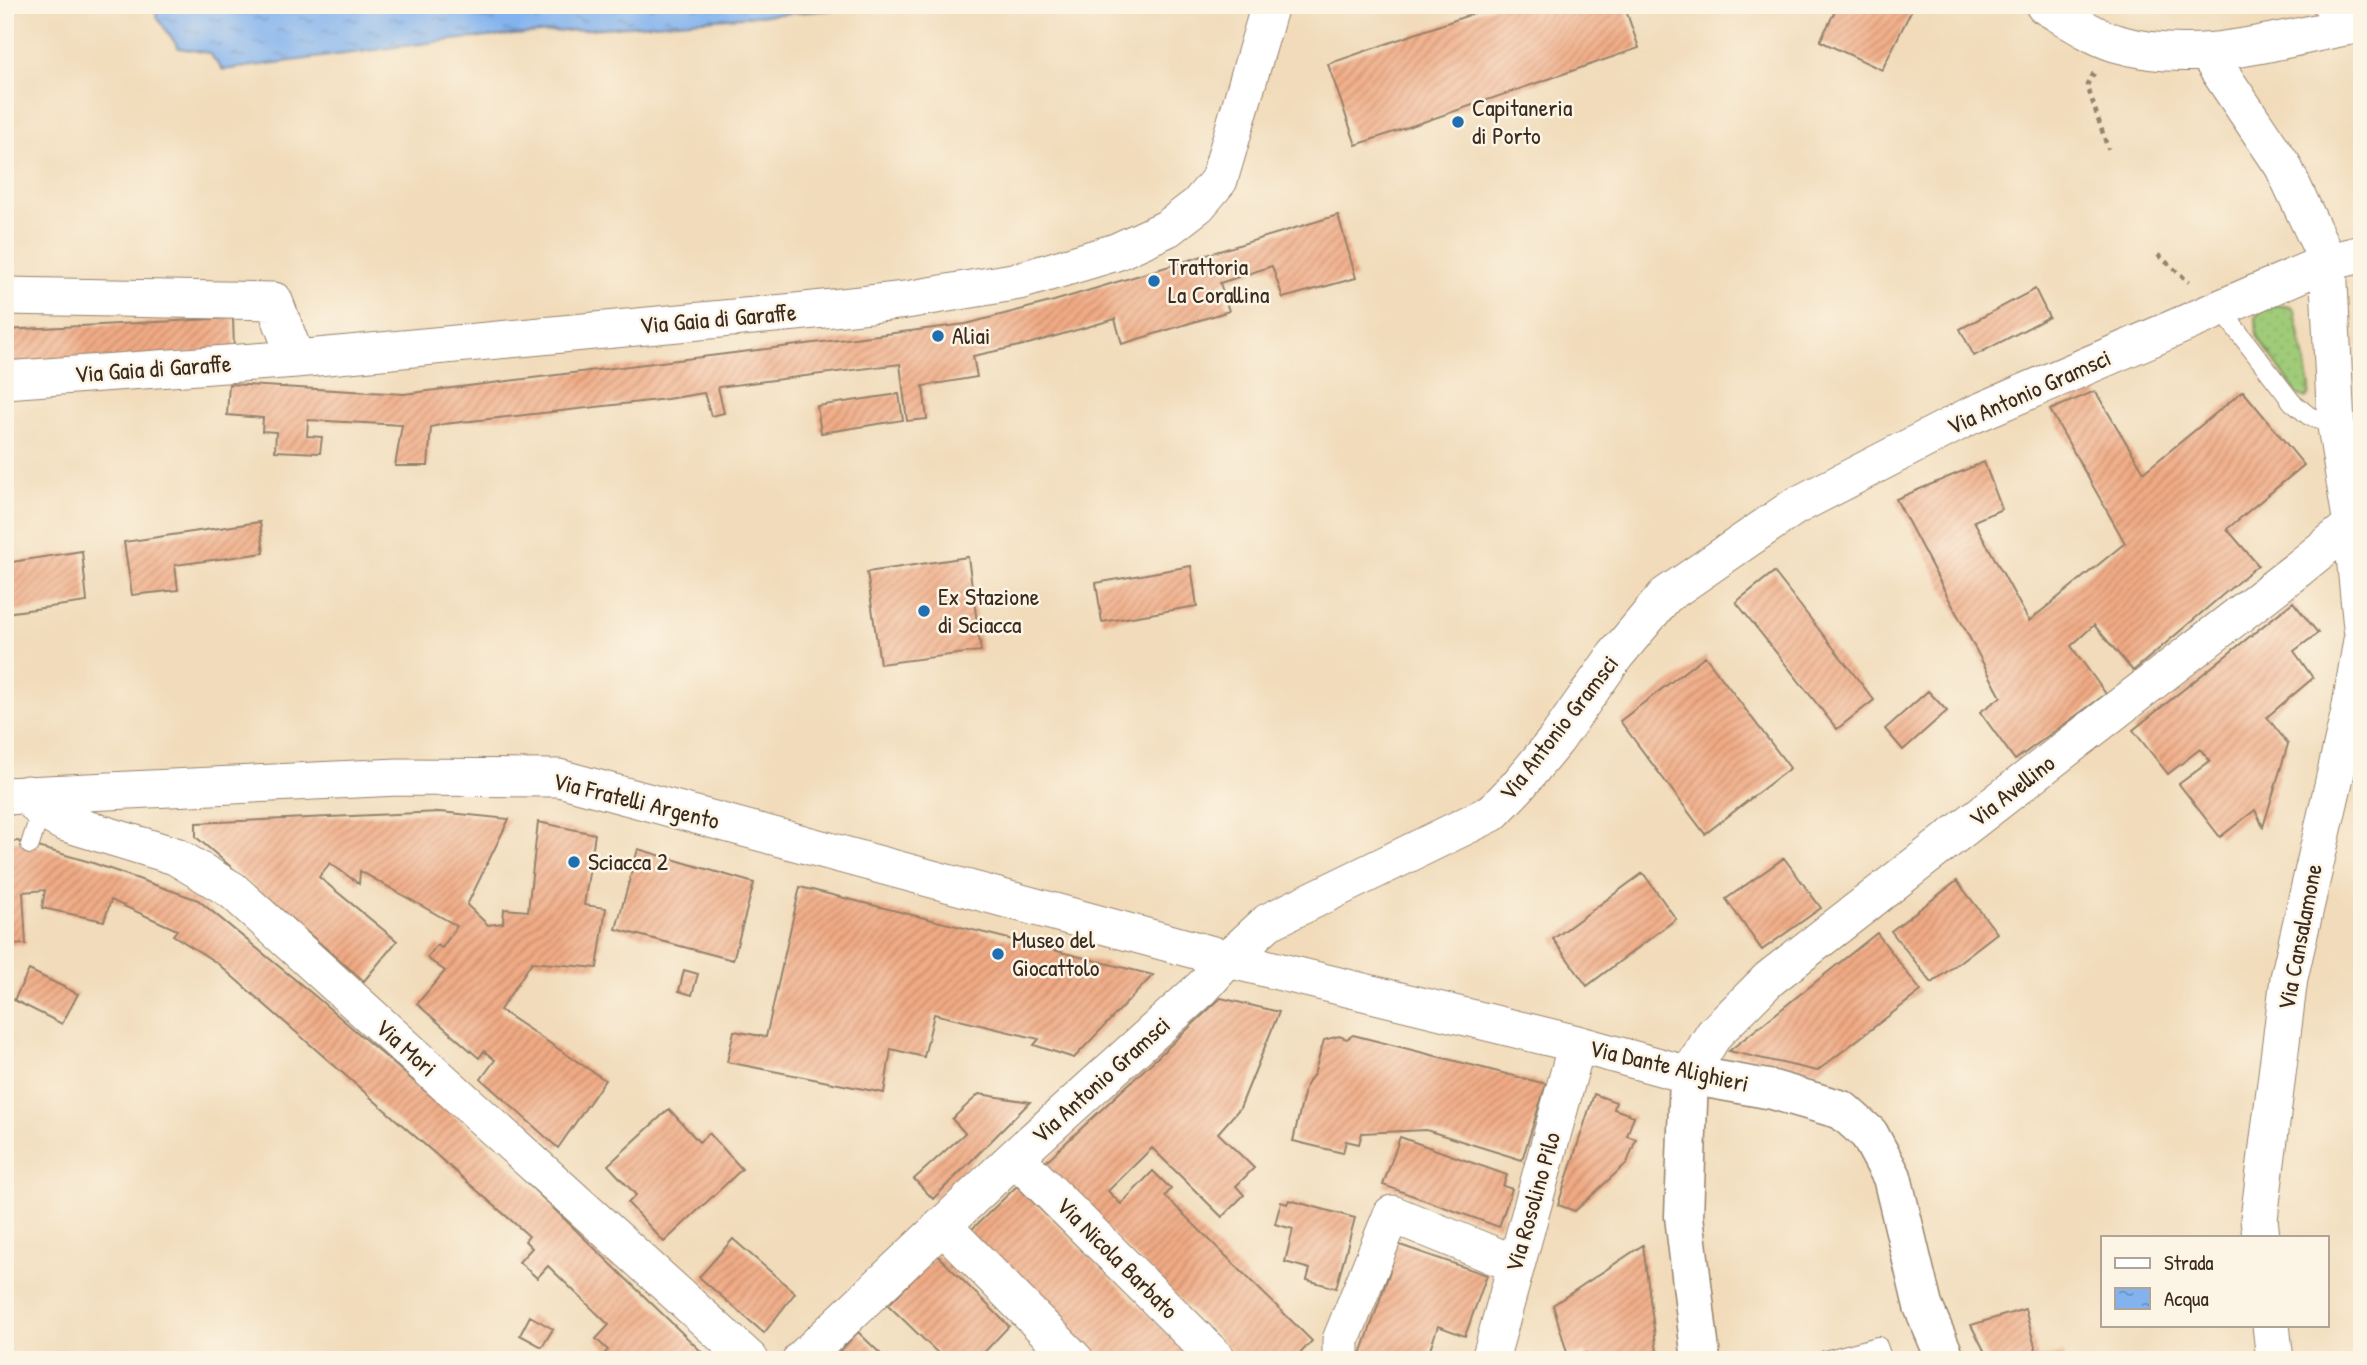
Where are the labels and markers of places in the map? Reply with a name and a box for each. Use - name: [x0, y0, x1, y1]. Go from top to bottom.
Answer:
- place label: Capitaneria di Porto: [1472, 91, 1572, 151]
- marker: Capitaneria di Porto: [1450, 114, 1466, 130]
- place label: Trattoria La Corallina: [1168, 250, 1269, 310]
- marker: Trattoria La Corallina: [1146, 273, 1162, 289]
- place label: Aliai: [952, 319, 990, 351]
- marker: Aliai: [930, 328, 946, 344]
- place label: Ex Stazione di Sciacca: [938, 580, 1040, 640]
- marker: Ex Stazione di Sciacca: [916, 603, 932, 619]
- place label: Sciacca 2: [588, 845, 668, 877]
- marker: Sciacca 2: [566, 854, 582, 870]
- place label: Museo del Giocattolo: [1012, 923, 1100, 983]
- marker: Museo del Giocattolo: [990, 946, 1006, 962]

